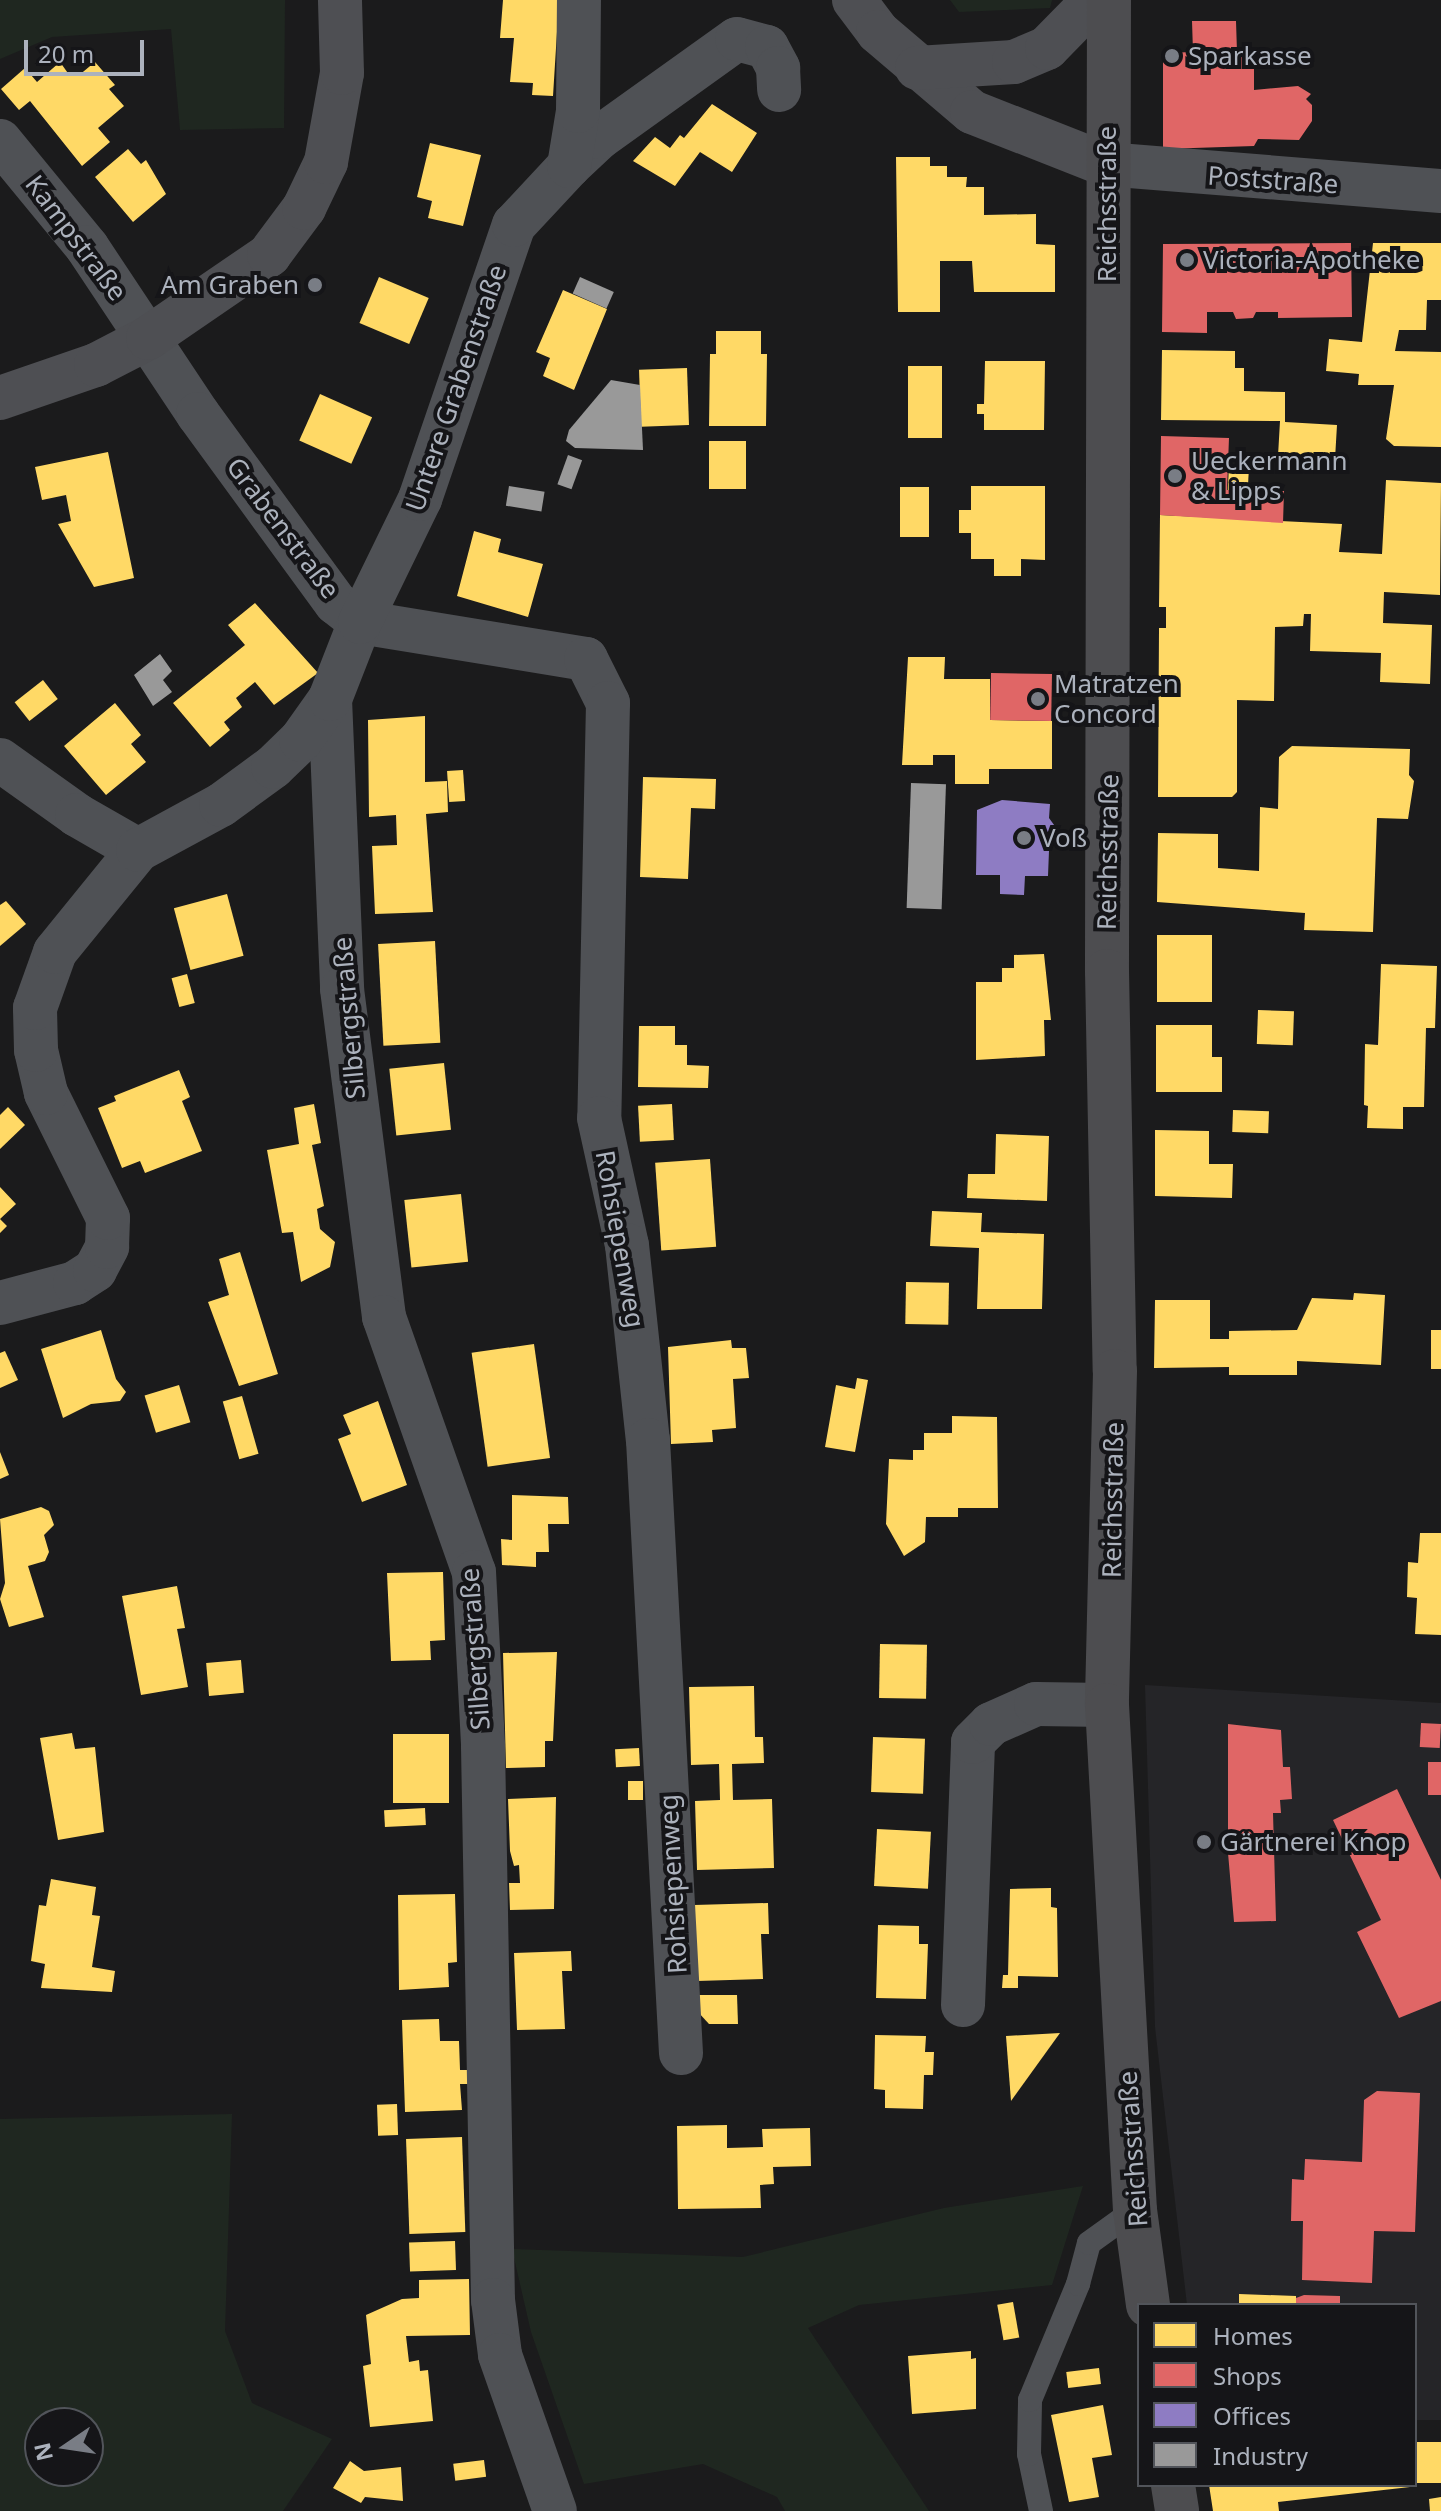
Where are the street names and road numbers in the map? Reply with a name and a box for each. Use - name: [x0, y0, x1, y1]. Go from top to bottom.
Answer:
- street label: Reichsstraße: [1091, 126, 1123, 282]
- street label: Poststraße: [1207, 160, 1339, 200]
- street label: Kampstraße: [19, 169, 133, 307]
- street label: Untere Grabenstraße: [399, 261, 513, 515]
- street label: Grabenstraße: [220, 451, 346, 605]
- street label: Reichsstraße: [1091, 774, 1125, 930]
- street label: Silbergstraße: [326, 936, 372, 1100]
- street label: Rohsiepenweg: [589, 1148, 651, 1330]
- street label: Reichsstraße: [1096, 1422, 1130, 1578]
- street label: Silbergstraße: [454, 1567, 496, 1731]
- street label: Rohsiepenweg: [653, 1794, 693, 1974]
- street label: Reichsstraße: [1112, 2070, 1154, 2228]

